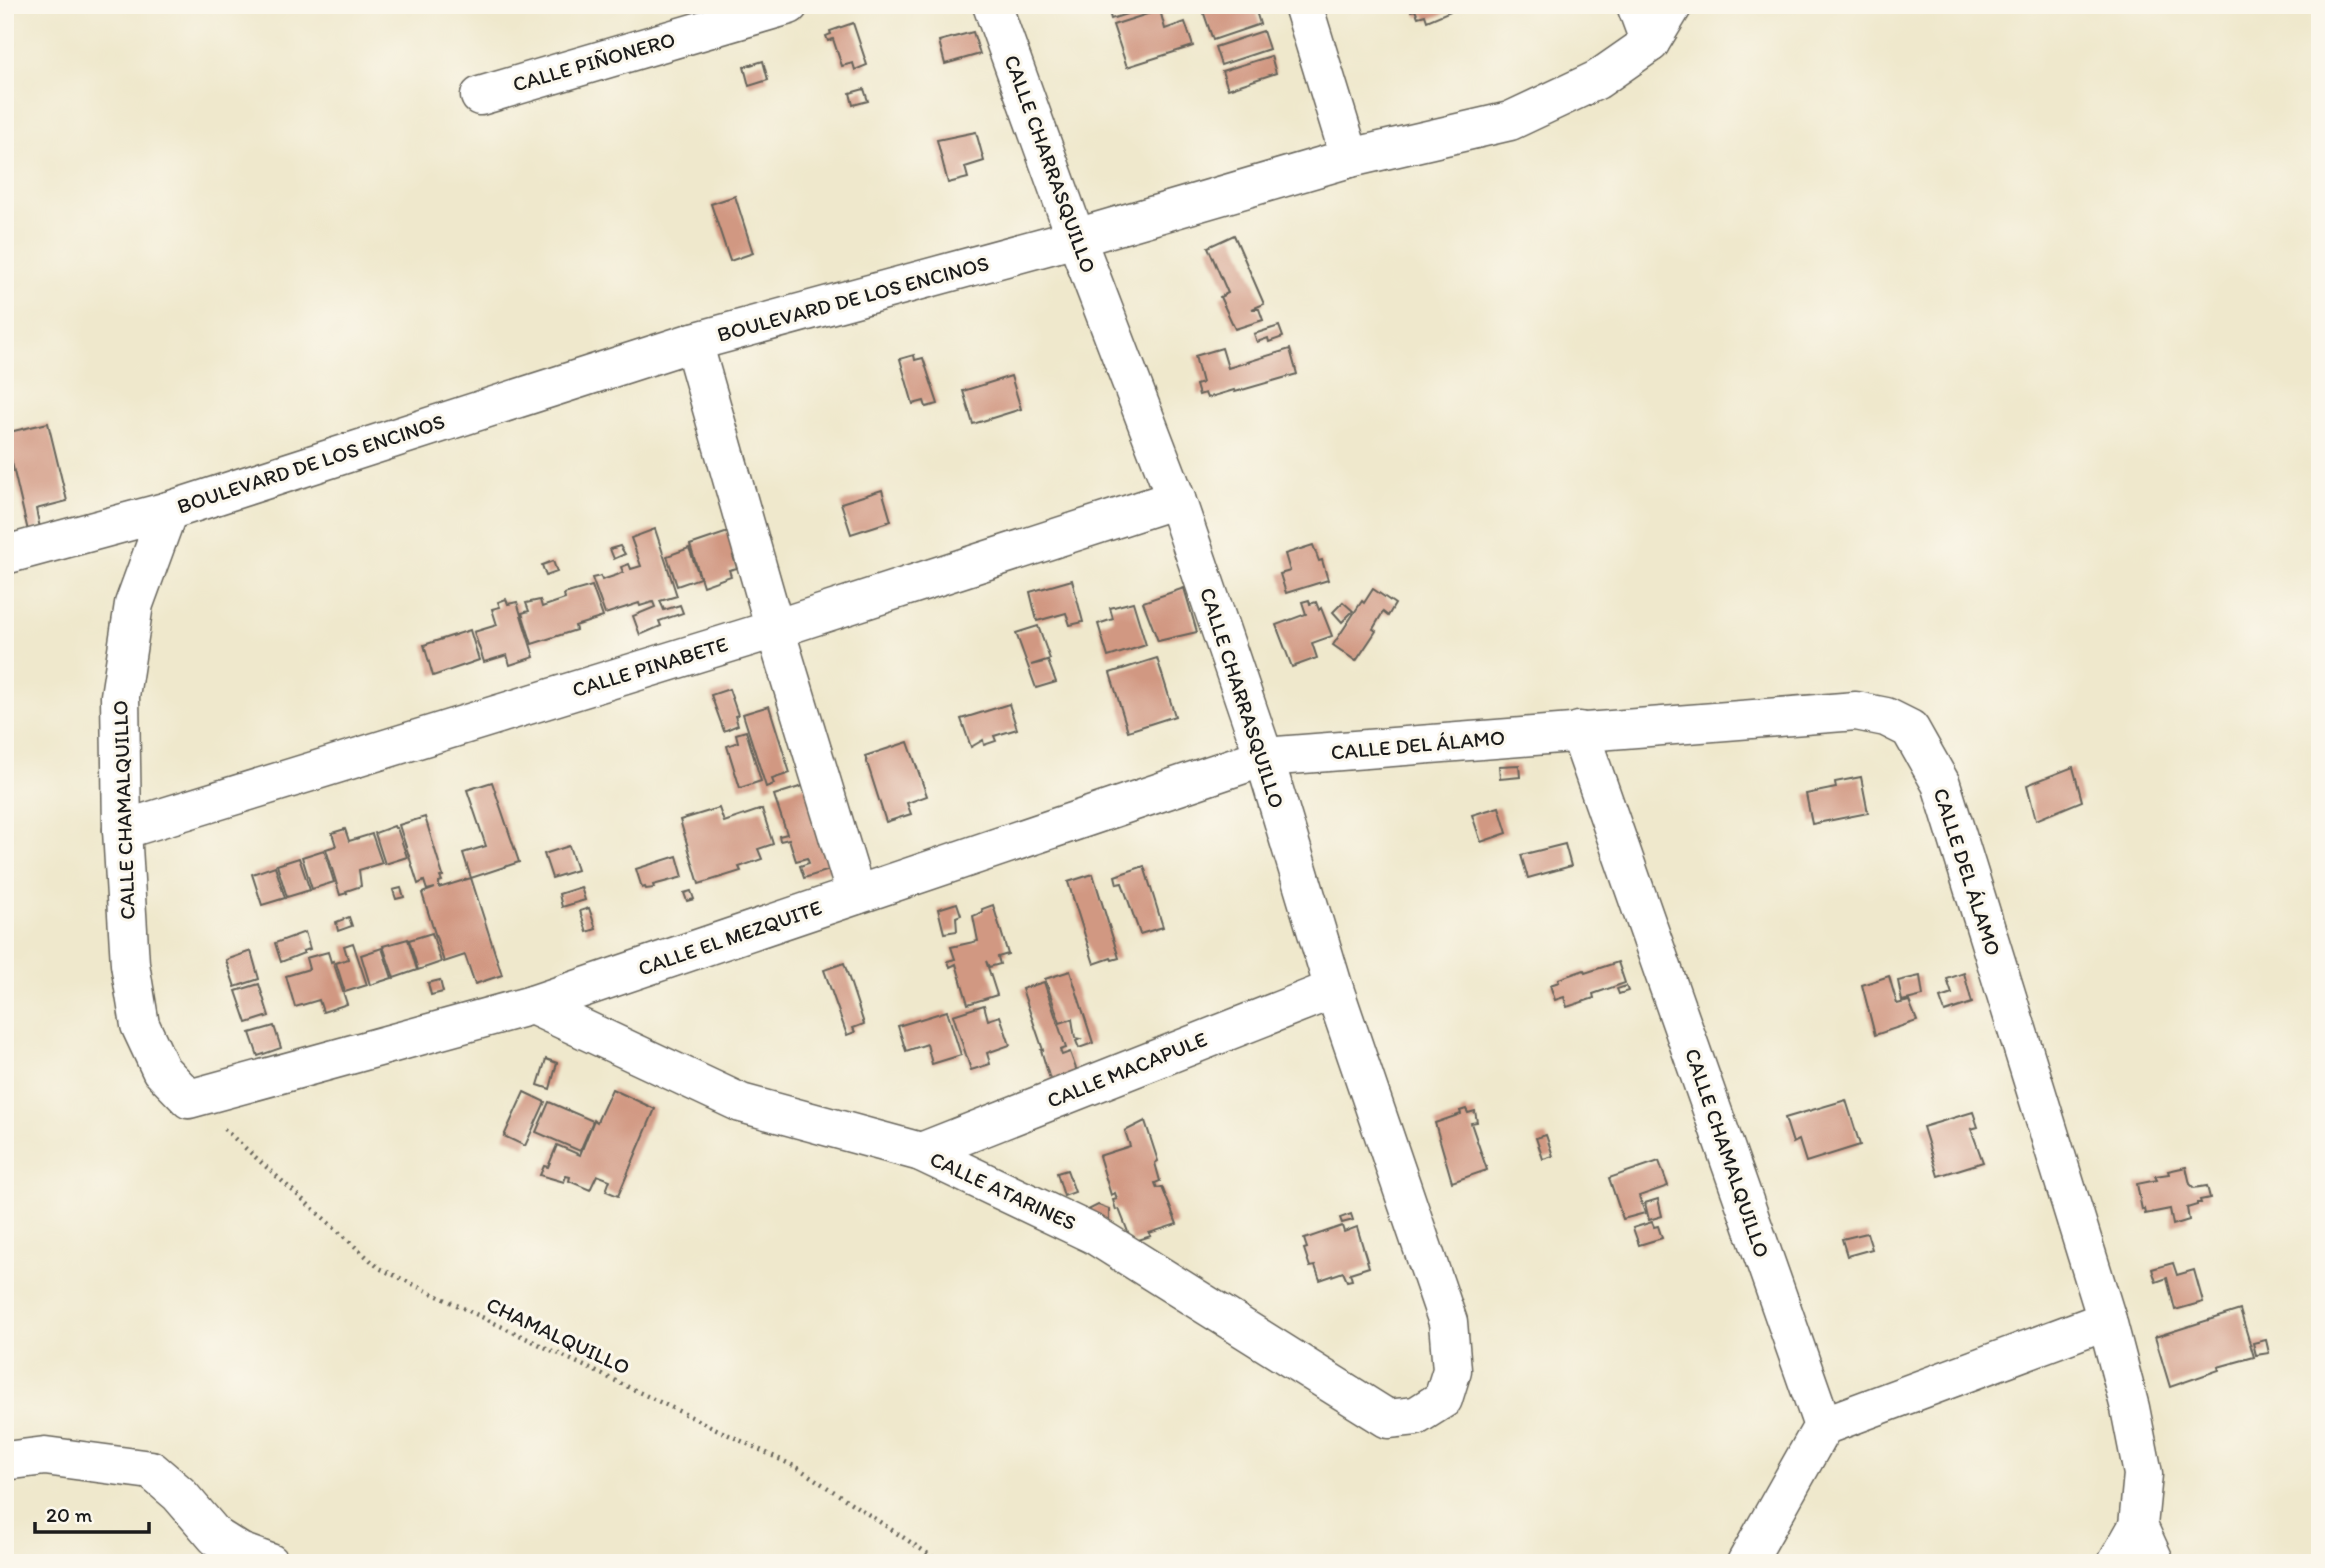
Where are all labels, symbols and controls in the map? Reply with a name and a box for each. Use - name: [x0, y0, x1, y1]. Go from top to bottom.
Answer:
- street label: CALLE PIÑONERO: [510, 26, 678, 97]
- street label: CALLE CHARRASQUILLO: [999, 51, 1102, 276]
- street label: BOULEVARD DE LOS ENCINOS: [714, 250, 991, 347]
- street label: BOULEVARD DE LOS ENCINOS: [174, 408, 448, 519]
- street label: CALLE CHARRASQUILLO: [1195, 584, 1290, 811]
- street label: CALLE PINABETE: [569, 631, 730, 702]
- street label: CALLE CHAMALQUILLO: [107, 700, 140, 920]
- street label: CALLE DEL ÁLAMO: [1330, 724, 1506, 765]
- street label: CALLE DEL ÁLAMO: [1929, 785, 2006, 959]
- street label: CALLE EL MEZQUITE: [635, 894, 825, 981]
- street label: CALLE MACAPULE: [1043, 1026, 1210, 1113]
- street label: CALLE CHAMALQUILLO: [1680, 1045, 1775, 1261]
- street label: CALLE ATARINES: [926, 1146, 1080, 1235]
- street label: CHAMALQUILLO: [483, 1291, 634, 1380]
- scale bar: [35, 1491, 149, 1535]
- text: 20 m: [46, 1502, 93, 1527]

